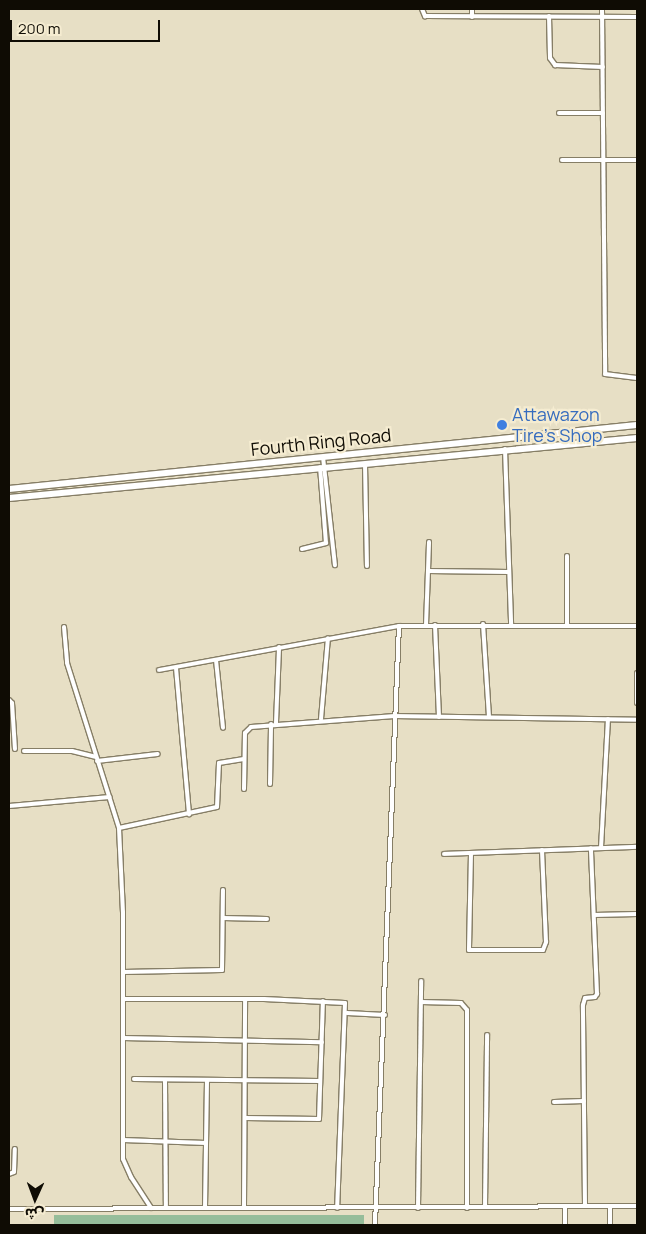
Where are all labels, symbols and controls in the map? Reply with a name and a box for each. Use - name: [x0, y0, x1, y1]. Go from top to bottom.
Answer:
- scale bar: [12, 10, 162, 42]
- text: 200 m: [18, 18, 61, 39]
- place label: Attawazon Tire's Shop: [512, 404, 602, 446]
- marker: Attawazon Tire's Shop: [496, 419, 508, 431]
- street label: Fourth Ring Road: [250, 424, 392, 460]
- north arrow: [10, 1174, 60, 1224]
- text: ش: [25, 1205, 44, 1224]

